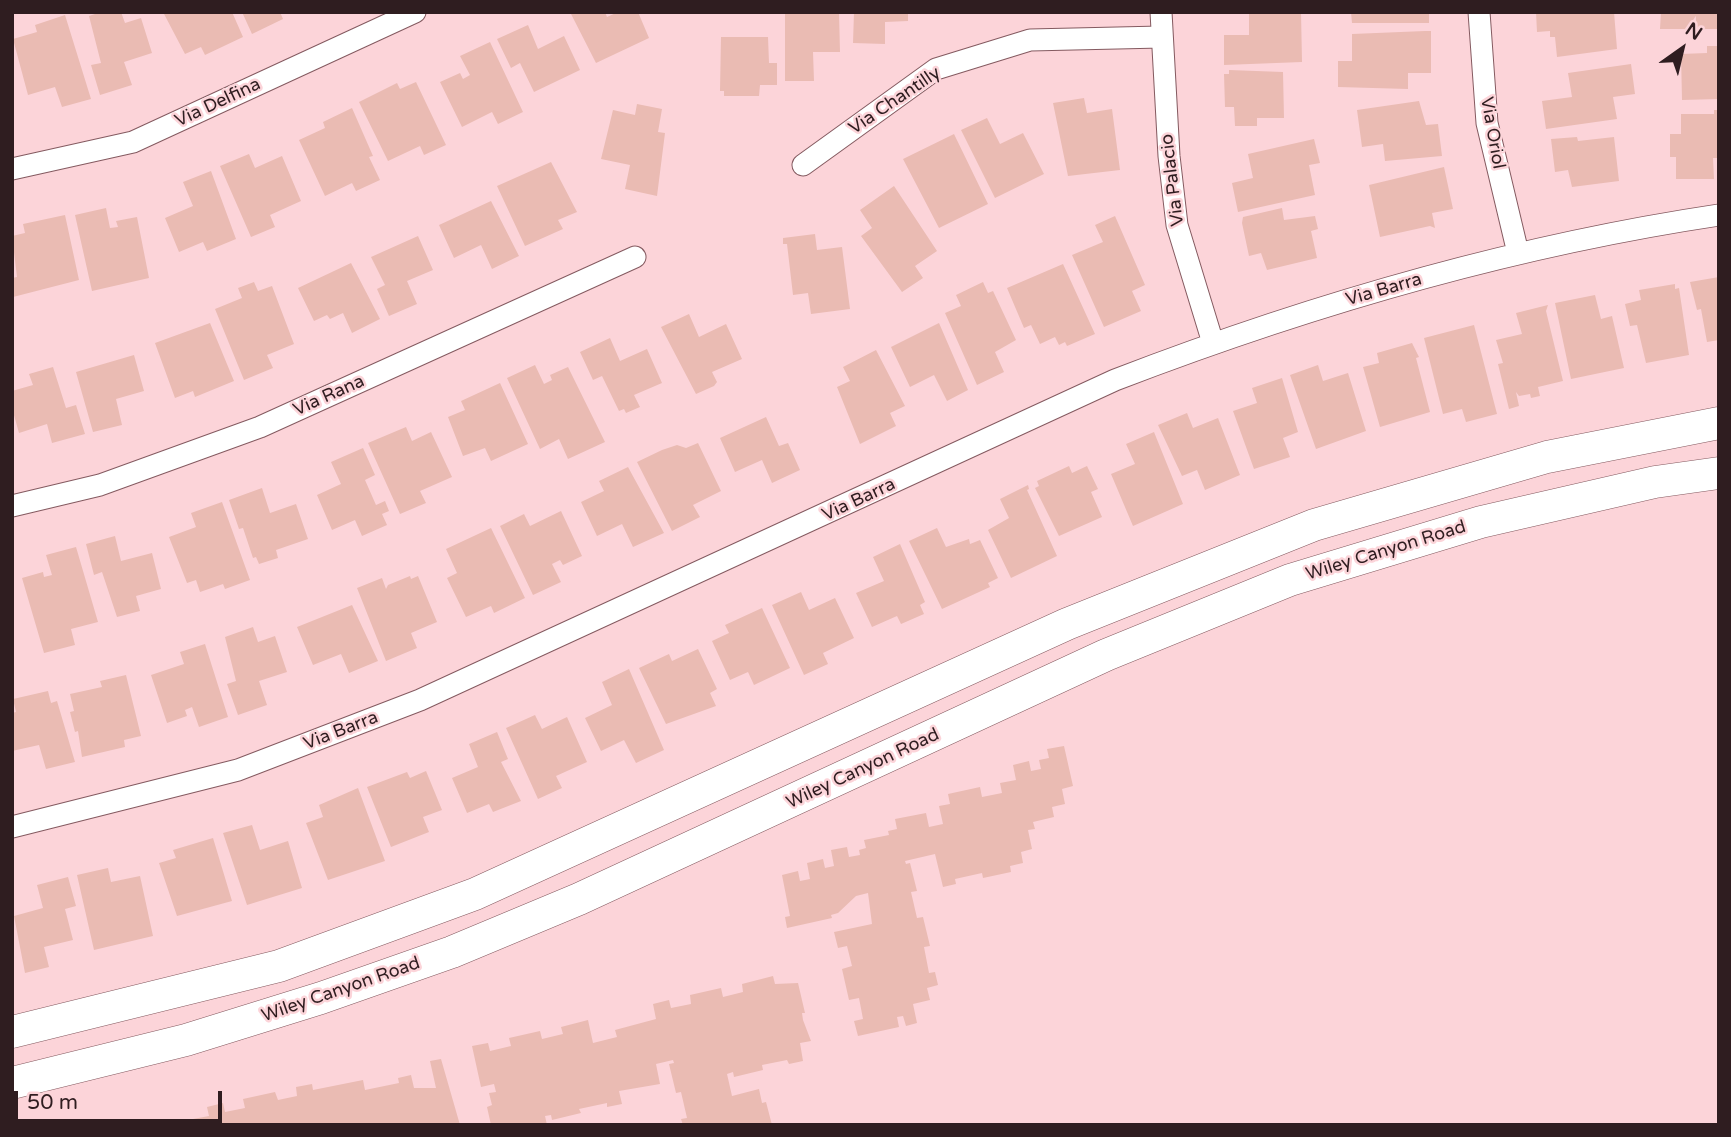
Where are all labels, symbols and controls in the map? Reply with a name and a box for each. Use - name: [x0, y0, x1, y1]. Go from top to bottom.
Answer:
- north arrow: [1647, 14, 1717, 84]
- text: N: [1681, 18, 1706, 45]
- street label: Via Chantilly: [845, 62, 945, 140]
- street label: Via Delfina: [172, 74, 264, 132]
- street label: Via Oriol: [1475, 95, 1509, 171]
- street label: Via Palacio: [1157, 133, 1189, 227]
- street label: Via Barra: [1343, 269, 1425, 311]
- street label: Via Rana: [290, 371, 368, 421]
- street label: Via Barra: [819, 474, 899, 526]
- street label: Wiley Canyon Road: [1303, 516, 1469, 586]
- street label: Via Barra: [301, 707, 381, 755]
- street label: Wiley Canyon Road: [783, 724, 943, 814]
- street label: Wiley Canyon Road: [259, 953, 423, 1027]
- scale bar: [18, 1078, 226, 1122]
- text: 50 m: [27, 1090, 78, 1115]

